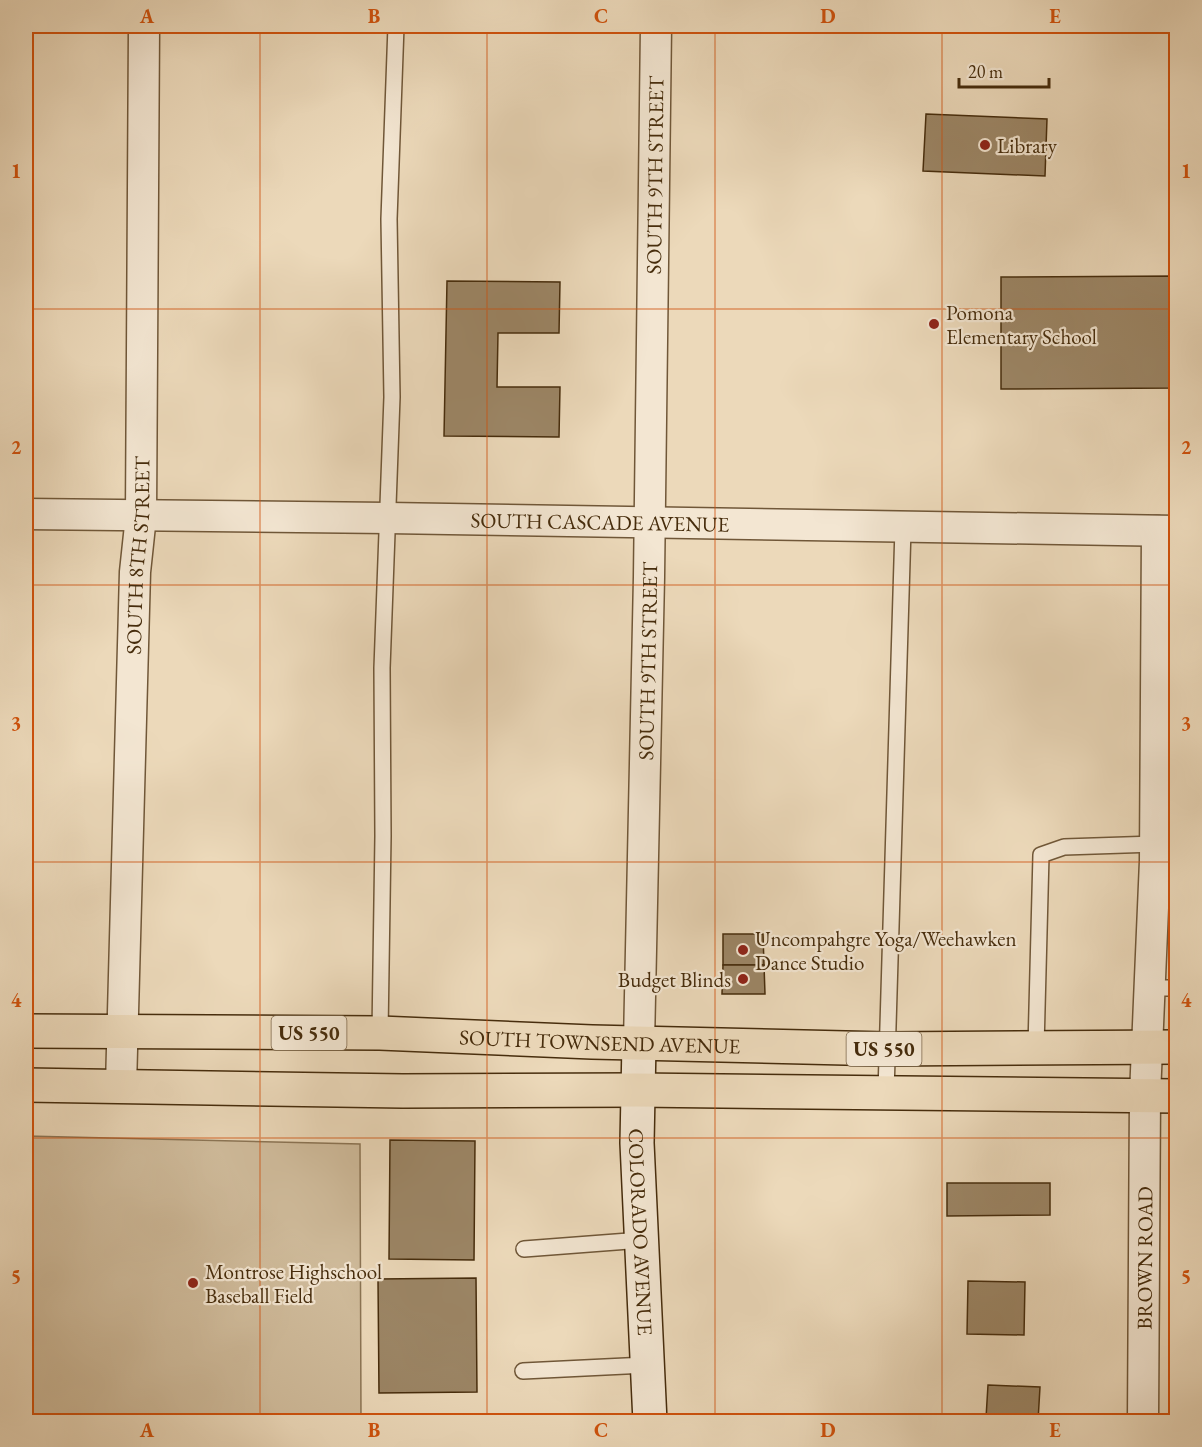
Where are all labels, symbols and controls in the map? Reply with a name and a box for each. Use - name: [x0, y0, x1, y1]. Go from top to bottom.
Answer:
- text: A: [139, 3, 155, 29]
- text: B: [368, 3, 380, 29]
- text: C: [594, 3, 608, 29]
- text: D: [820, 3, 836, 29]
- text: E: [1049, 3, 1061, 29]
- scale bar: [959, 51, 1049, 89]
- text: 20 m: [968, 60, 1003, 83]
- street label: SOUTH 9TH STREET: [639, 75, 669, 275]
- place label: Library: [997, 132, 1058, 159]
- marker: Library: [978, 138, 992, 152]
- text: 1: [11, 158, 21, 184]
- text: 1: [1181, 158, 1191, 184]
- place label: Pomona Elementary School: [946, 299, 1097, 350]
- marker: Pomona Elementary School: [927, 317, 941, 331]
- text: 2: [11, 434, 22, 460]
- text: 2: [1181, 434, 1192, 460]
- street label: SOUTH 8TH STREET: [119, 455, 155, 655]
- street label: SOUTH CASCADE AVENUE: [470, 506, 730, 537]
- street label: SOUTH 9TH STREET: [632, 561, 663, 761]
- text: 3: [11, 710, 21, 736]
- text: 3: [1181, 710, 1191, 736]
- place label: Uncompahgre Yoga/Weehawken Dance Studio: [755, 925, 1017, 976]
- marker: Uncompahgre Yoga/Weehawken Dance Studio: [736, 943, 750, 957]
- place label: Budget Blinds: [618, 966, 731, 993]
- marker: Budget Blinds: [736, 972, 750, 986]
- text: 4: [11, 987, 22, 1013]
- text: 4: [1181, 987, 1192, 1013]
- road number: US 550: [272, 1016, 346, 1050]
- street label: SOUTH TOWNSEND AVENUE: [459, 1023, 741, 1059]
- road number: US 550: [846, 1032, 922, 1066]
- street label: COLORADO AVENUE: [623, 1128, 659, 1336]
- street label: BROWN ROAD: [1130, 1186, 1158, 1330]
- place label: Montrose Highschool Baseball Field: [205, 1258, 382, 1309]
- text: 5: [11, 1263, 21, 1289]
- text: 5: [1181, 1263, 1191, 1289]
- marker: Montrose Highschool Baseball Field: [186, 1276, 200, 1290]
- text: A: [139, 1417, 155, 1443]
- text: B: [368, 1417, 380, 1443]
- text: C: [594, 1417, 608, 1443]
- text: D: [820, 1417, 836, 1443]
- text: E: [1049, 1417, 1061, 1443]

